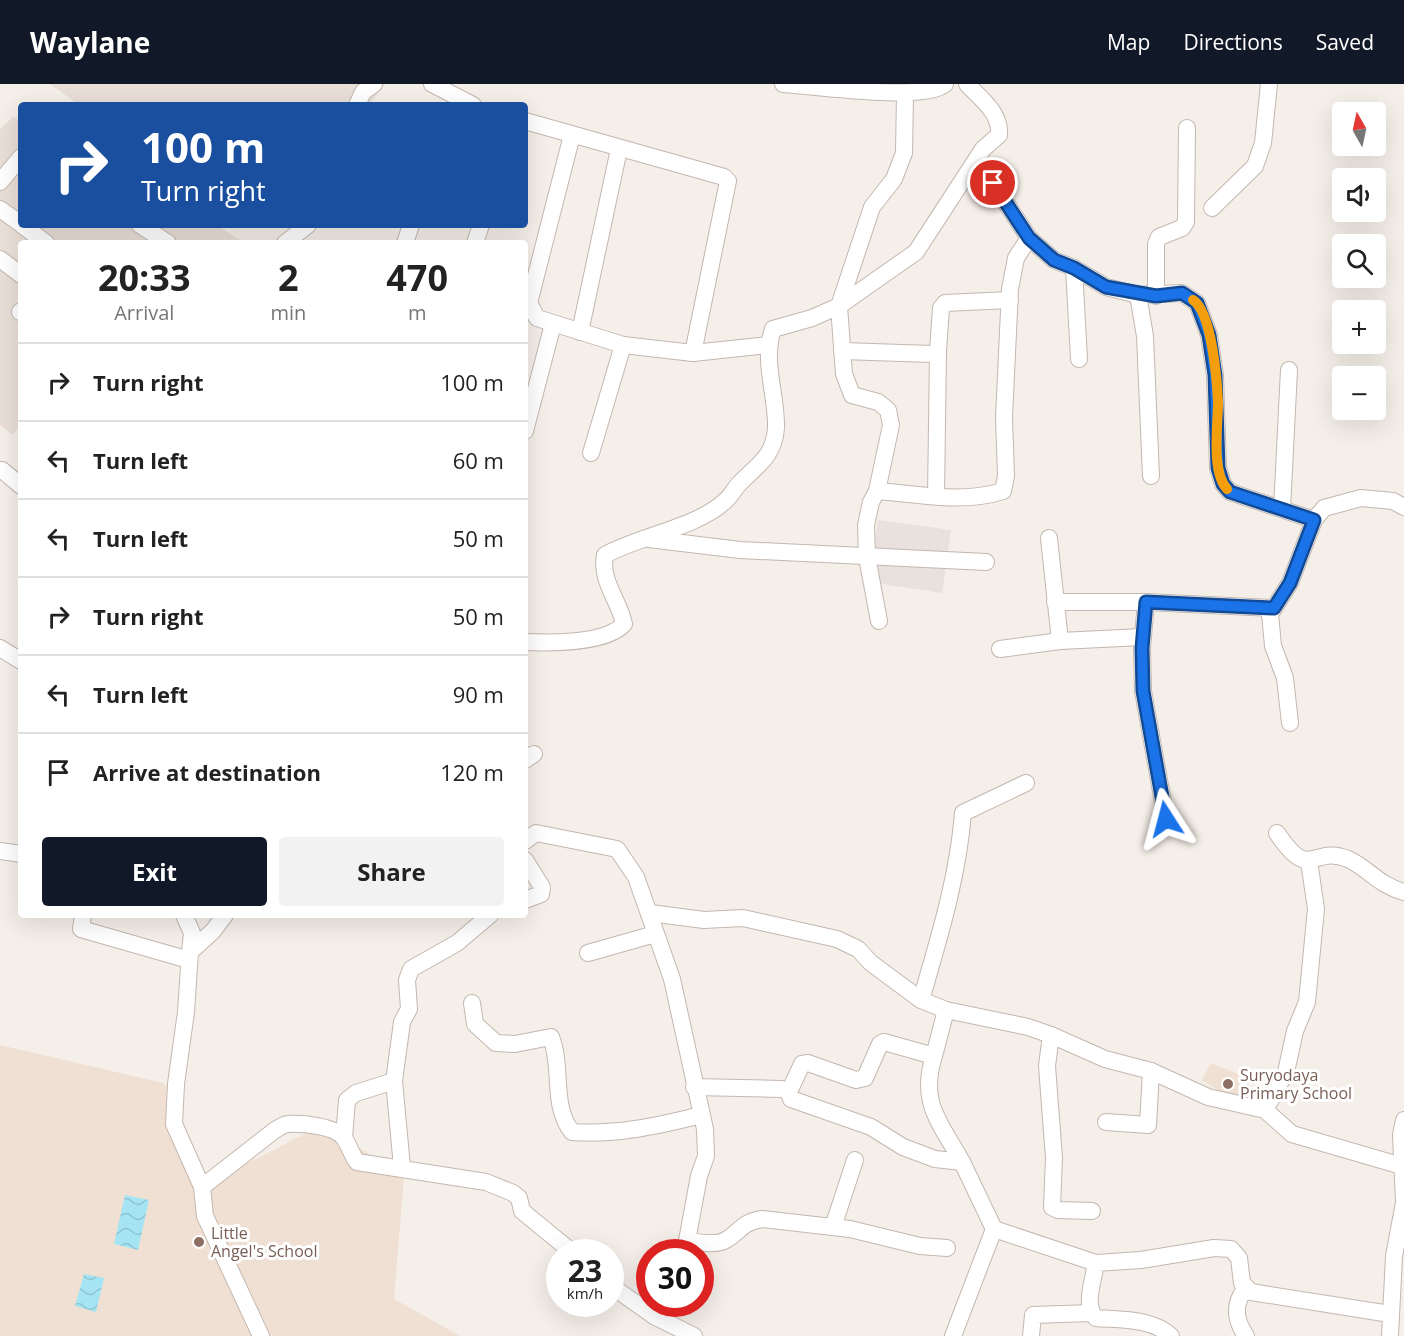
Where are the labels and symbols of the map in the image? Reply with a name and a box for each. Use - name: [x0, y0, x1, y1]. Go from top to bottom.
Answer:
- north arrow: [1332, 102, 1386, 156]
- pin: [967, 157, 1018, 208]
- position arrow: [1134, 787, 1198, 851]
- place label: Suryodaya Primary School: [1240, 1064, 1352, 1104]
- marker: Suryodaya Primary School: [1221, 1077, 1235, 1091]
- place label: Little Angel's School: [211, 1222, 317, 1262]
- marker: Little Angel's School: [192, 1235, 206, 1249]
- speed limit sign: 30: [636, 1239, 714, 1317]

